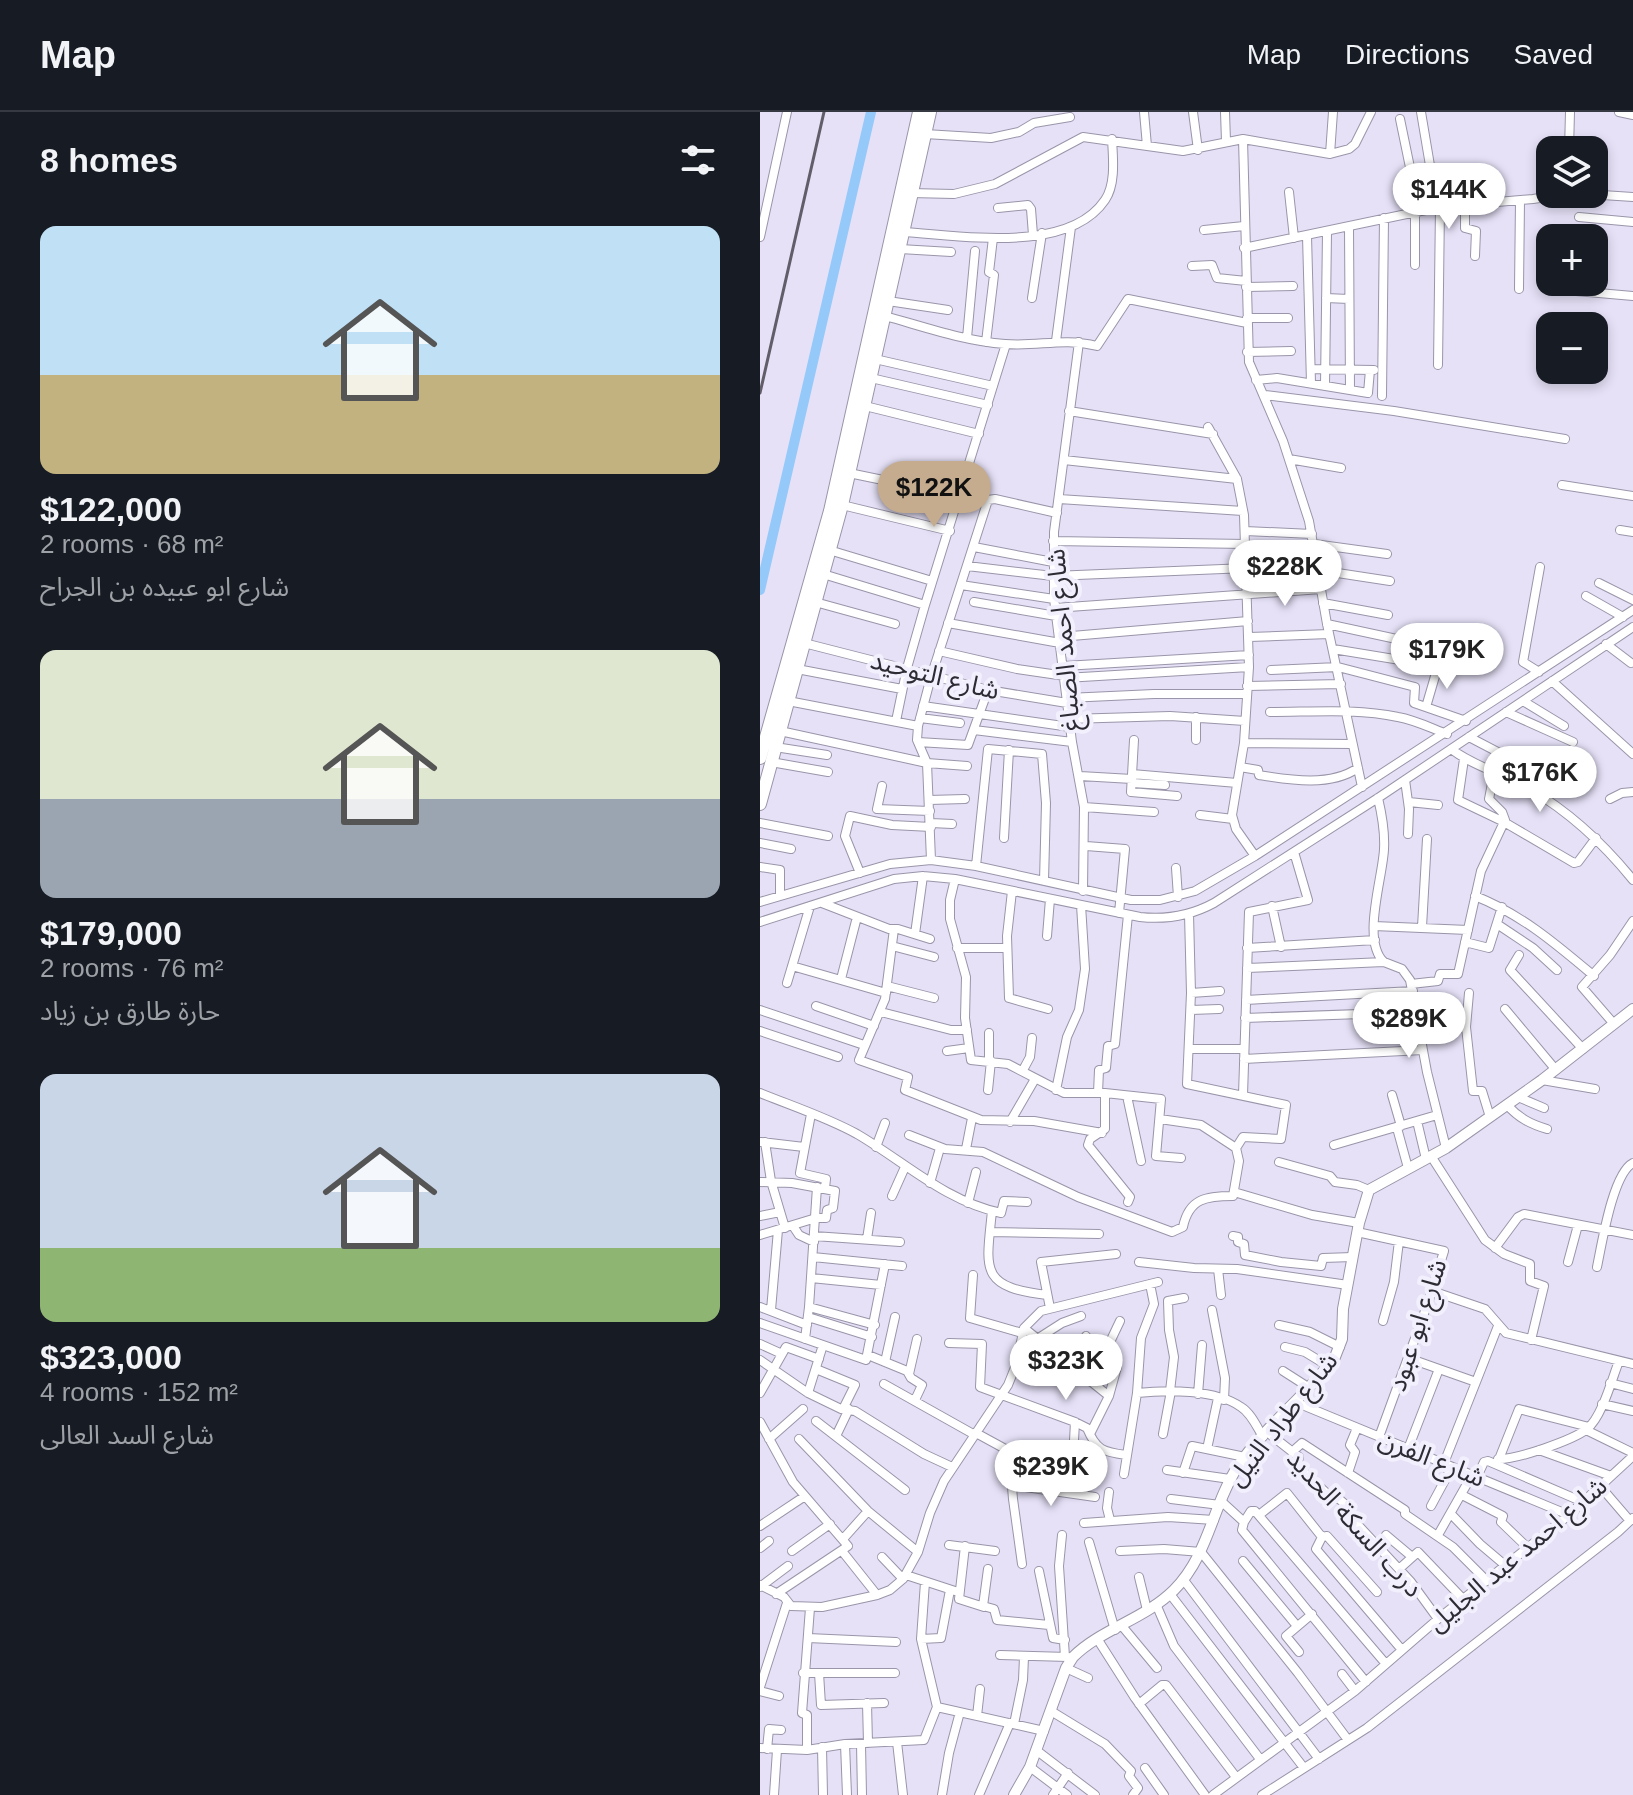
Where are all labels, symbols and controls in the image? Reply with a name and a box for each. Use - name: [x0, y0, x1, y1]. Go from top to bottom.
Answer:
- text: Map: [40, 34, 116, 76]
- text: Map: [1247, 39, 1301, 70]
- text: Directions: [1345, 39, 1470, 70]
- text: Saved: [1514, 39, 1593, 70]
- map controls: [1536, 136, 1608, 384]
- button: layers: [1536, 136, 1608, 208]
- icon: filters: [676, 138, 720, 182]
- text: 8 homes: [40, 141, 178, 179]
- pin: $144K: [1393, 163, 1505, 231]
- text: $144K: [1411, 174, 1487, 204]
- button: +: [1536, 224, 1608, 296]
- icon: home: [308, 278, 452, 422]
- button: −: [1536, 312, 1608, 384]
- pin: $122K: [878, 461, 990, 529]
- text: $122K: [896, 472, 972, 502]
- text: $122,000: [40, 490, 182, 528]
- text: 2 rooms · 68 m²: [40, 529, 224, 559]
- pin: $228K: [1229, 540, 1341, 608]
- street label: شارع احمد الصباغ: [1040, 547, 1090, 732]
- text: $228K: [1247, 551, 1323, 581]
- text: شارع ابو عبيده بن الجراح: [40, 572, 289, 602]
- pin: $179K: [1391, 623, 1503, 691]
- text: $179K: [1409, 634, 1485, 664]
- street label: شارع التوحيد: [867, 645, 1003, 709]
- icon: home: [308, 702, 452, 846]
- pin: $176K: [1484, 746, 1596, 814]
- text: $176K: [1502, 757, 1578, 787]
- text: $179,000: [40, 914, 182, 952]
- text: 2 rooms · 76 m²: [40, 953, 224, 983]
- pin: $289K: [1353, 992, 1465, 1060]
- text: حارة طارق بن زياد: [40, 996, 220, 1026]
- text: $289K: [1371, 1003, 1447, 1033]
- icon: home: [308, 1126, 452, 1270]
- street label: شارع ابو عبود: [1382, 1255, 1456, 1396]
- pin: $323K: [1010, 1334, 1122, 1402]
- text: $323,000: [40, 1338, 182, 1376]
- text: $323K: [1028, 1345, 1104, 1375]
- street label: شارع طراد النيل: [1220, 1346, 1347, 1494]
- text: 4 rooms · 152 m²: [40, 1377, 238, 1407]
- text: شارع السد العالى: [40, 1420, 214, 1450]
- street label: شارع الفرن: [1373, 1423, 1489, 1497]
- pin: $239K: [995, 1440, 1107, 1508]
- street label: درب السكة الحديد: [1281, 1443, 1429, 1603]
- text: $239K: [1013, 1451, 1089, 1481]
- street label: شارع احمد عبد الجليل: [1421, 1470, 1615, 1641]

